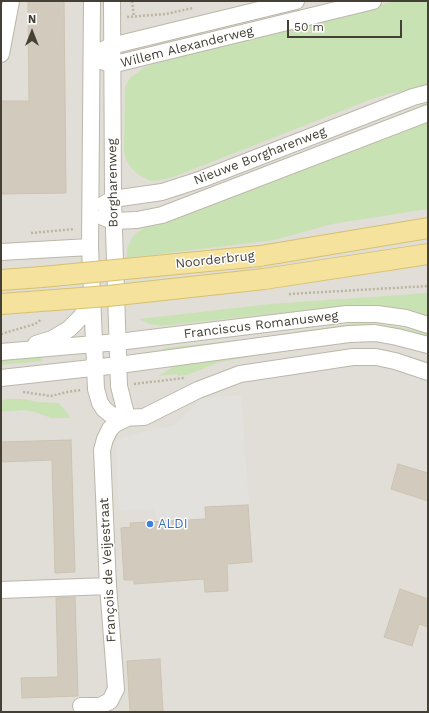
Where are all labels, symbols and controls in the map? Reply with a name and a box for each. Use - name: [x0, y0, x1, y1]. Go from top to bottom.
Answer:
- north arrow: [12, 12, 52, 52]
- scale bar: [289, 12, 404, 38]
- text: N: [28, 13, 36, 26]
- text: 50 m: [294, 20, 324, 34]
- street label: Willem Alexanderweg: [119, 23, 255, 71]
- street label: Nieuwe Borgharenweg: [192, 124, 328, 188]
- street label: Borgharenweg: [104, 138, 122, 228]
- street label: Noorderbrug: [175, 248, 255, 272]
- street label: Franciscus Romanusweg: [183, 308, 339, 342]
- street label: François de Veijestraat: [96, 497, 120, 643]
- place label: ALDI: [158, 516, 188, 532]
- marker: ALDI: [145, 519, 155, 529]

